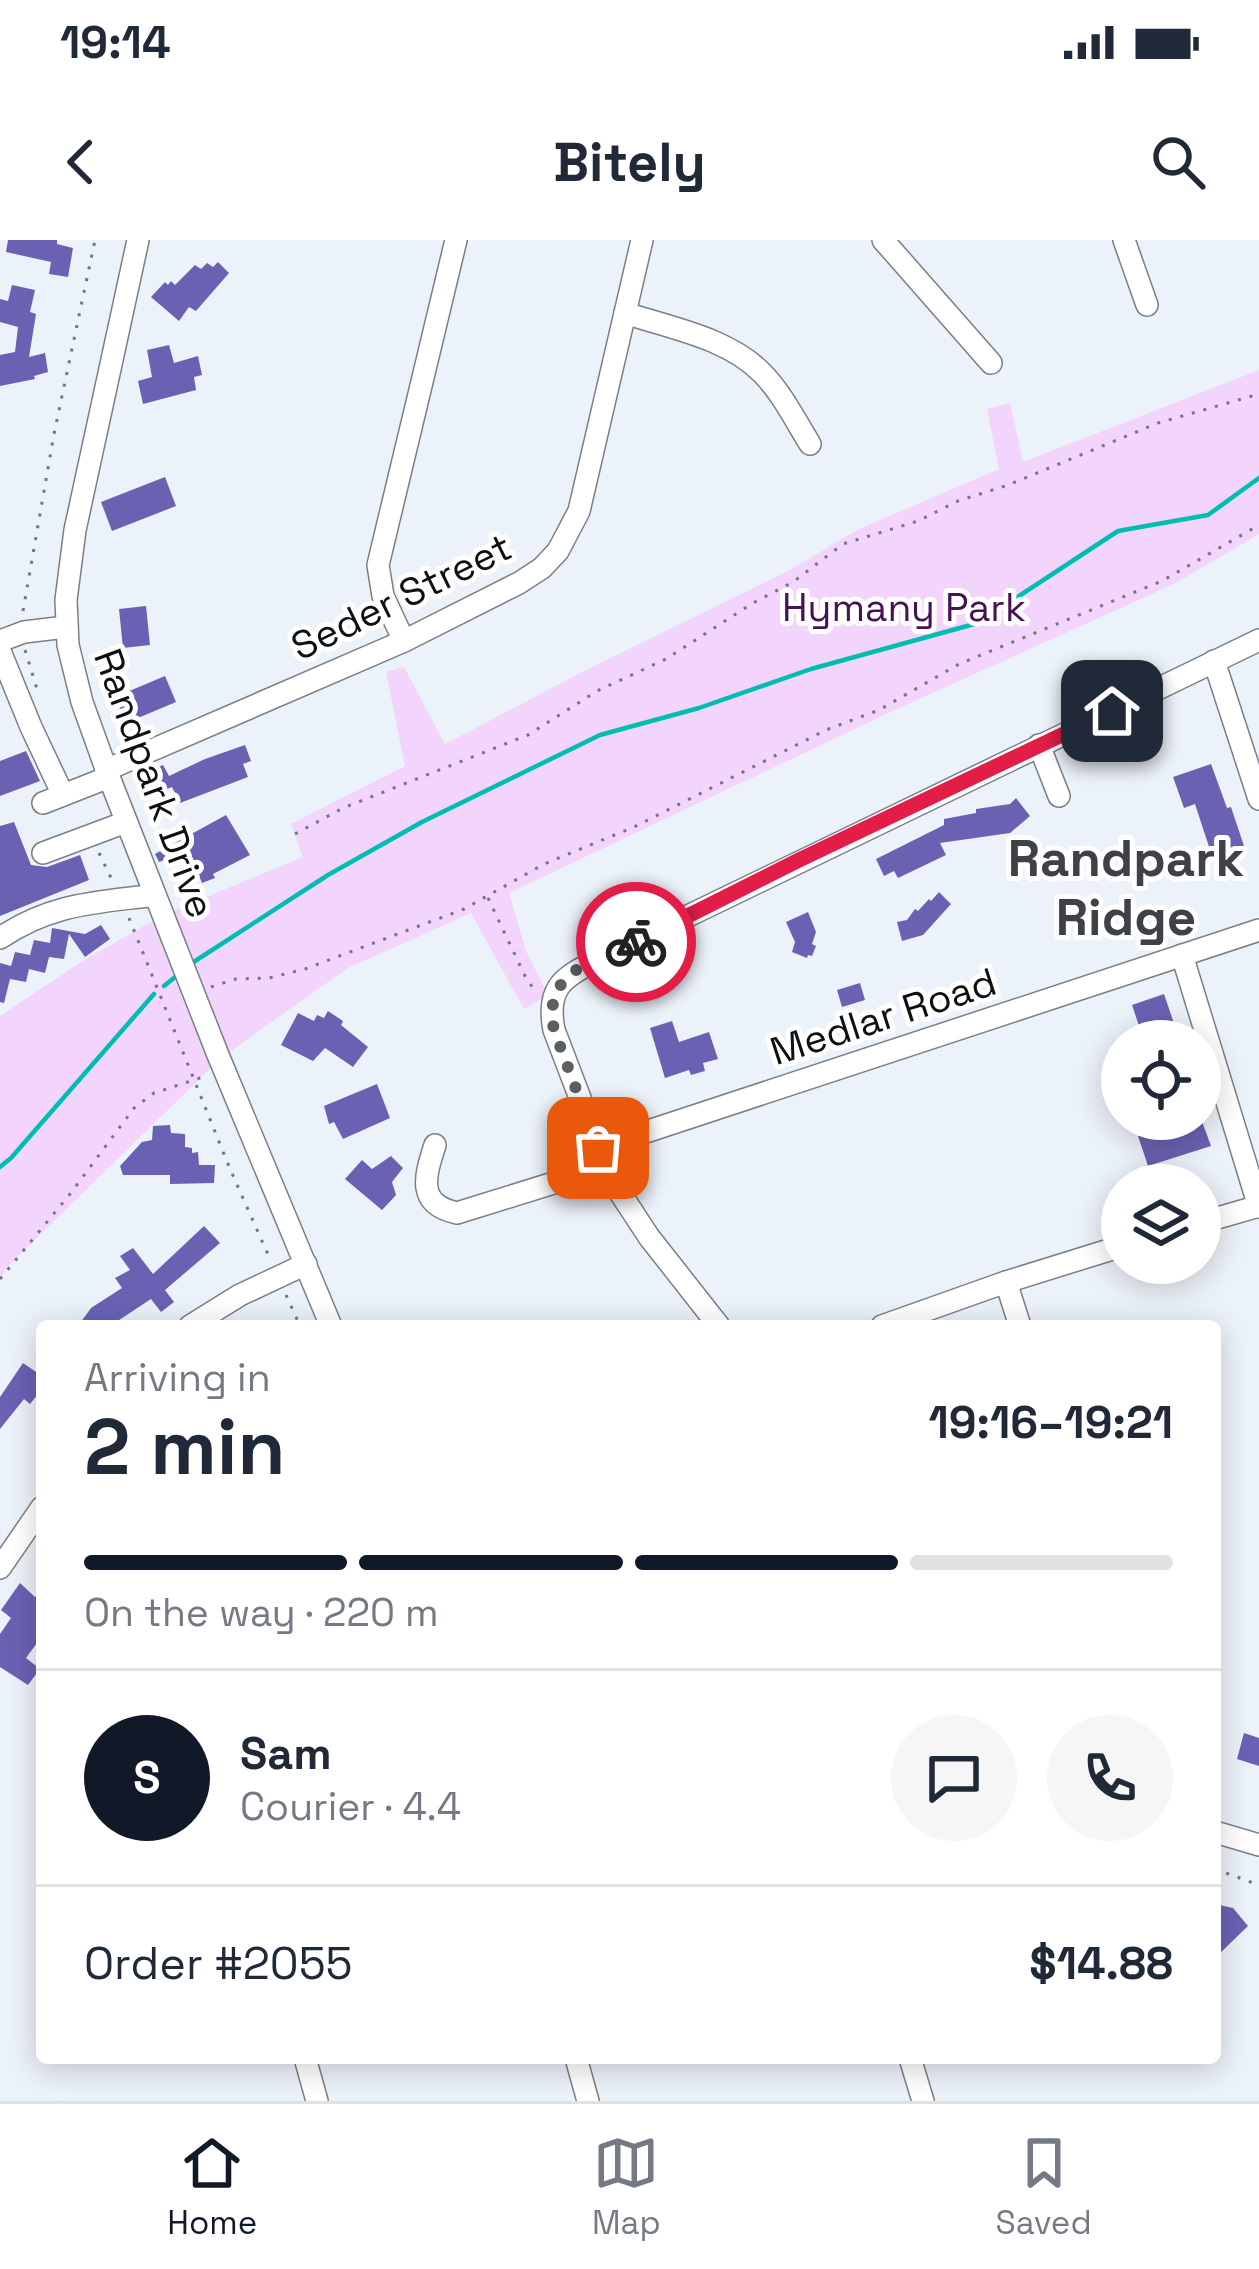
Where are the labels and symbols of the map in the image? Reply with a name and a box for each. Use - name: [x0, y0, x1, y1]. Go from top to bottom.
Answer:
- street label: Seder Street: [283, 522, 519, 671]
- park label: Hymany Park: [782, 583, 1026, 632]
- street label: Randpark Drive: [83, 642, 226, 924]
- pin: [1061, 660, 1163, 762]
- district label: Randpark Ridge: [1008, 826, 1245, 950]
- courier: [576, 882, 696, 1002]
- street label: Medlar Road: [764, 957, 1002, 1076]
- pin: [547, 1097, 649, 1199]

